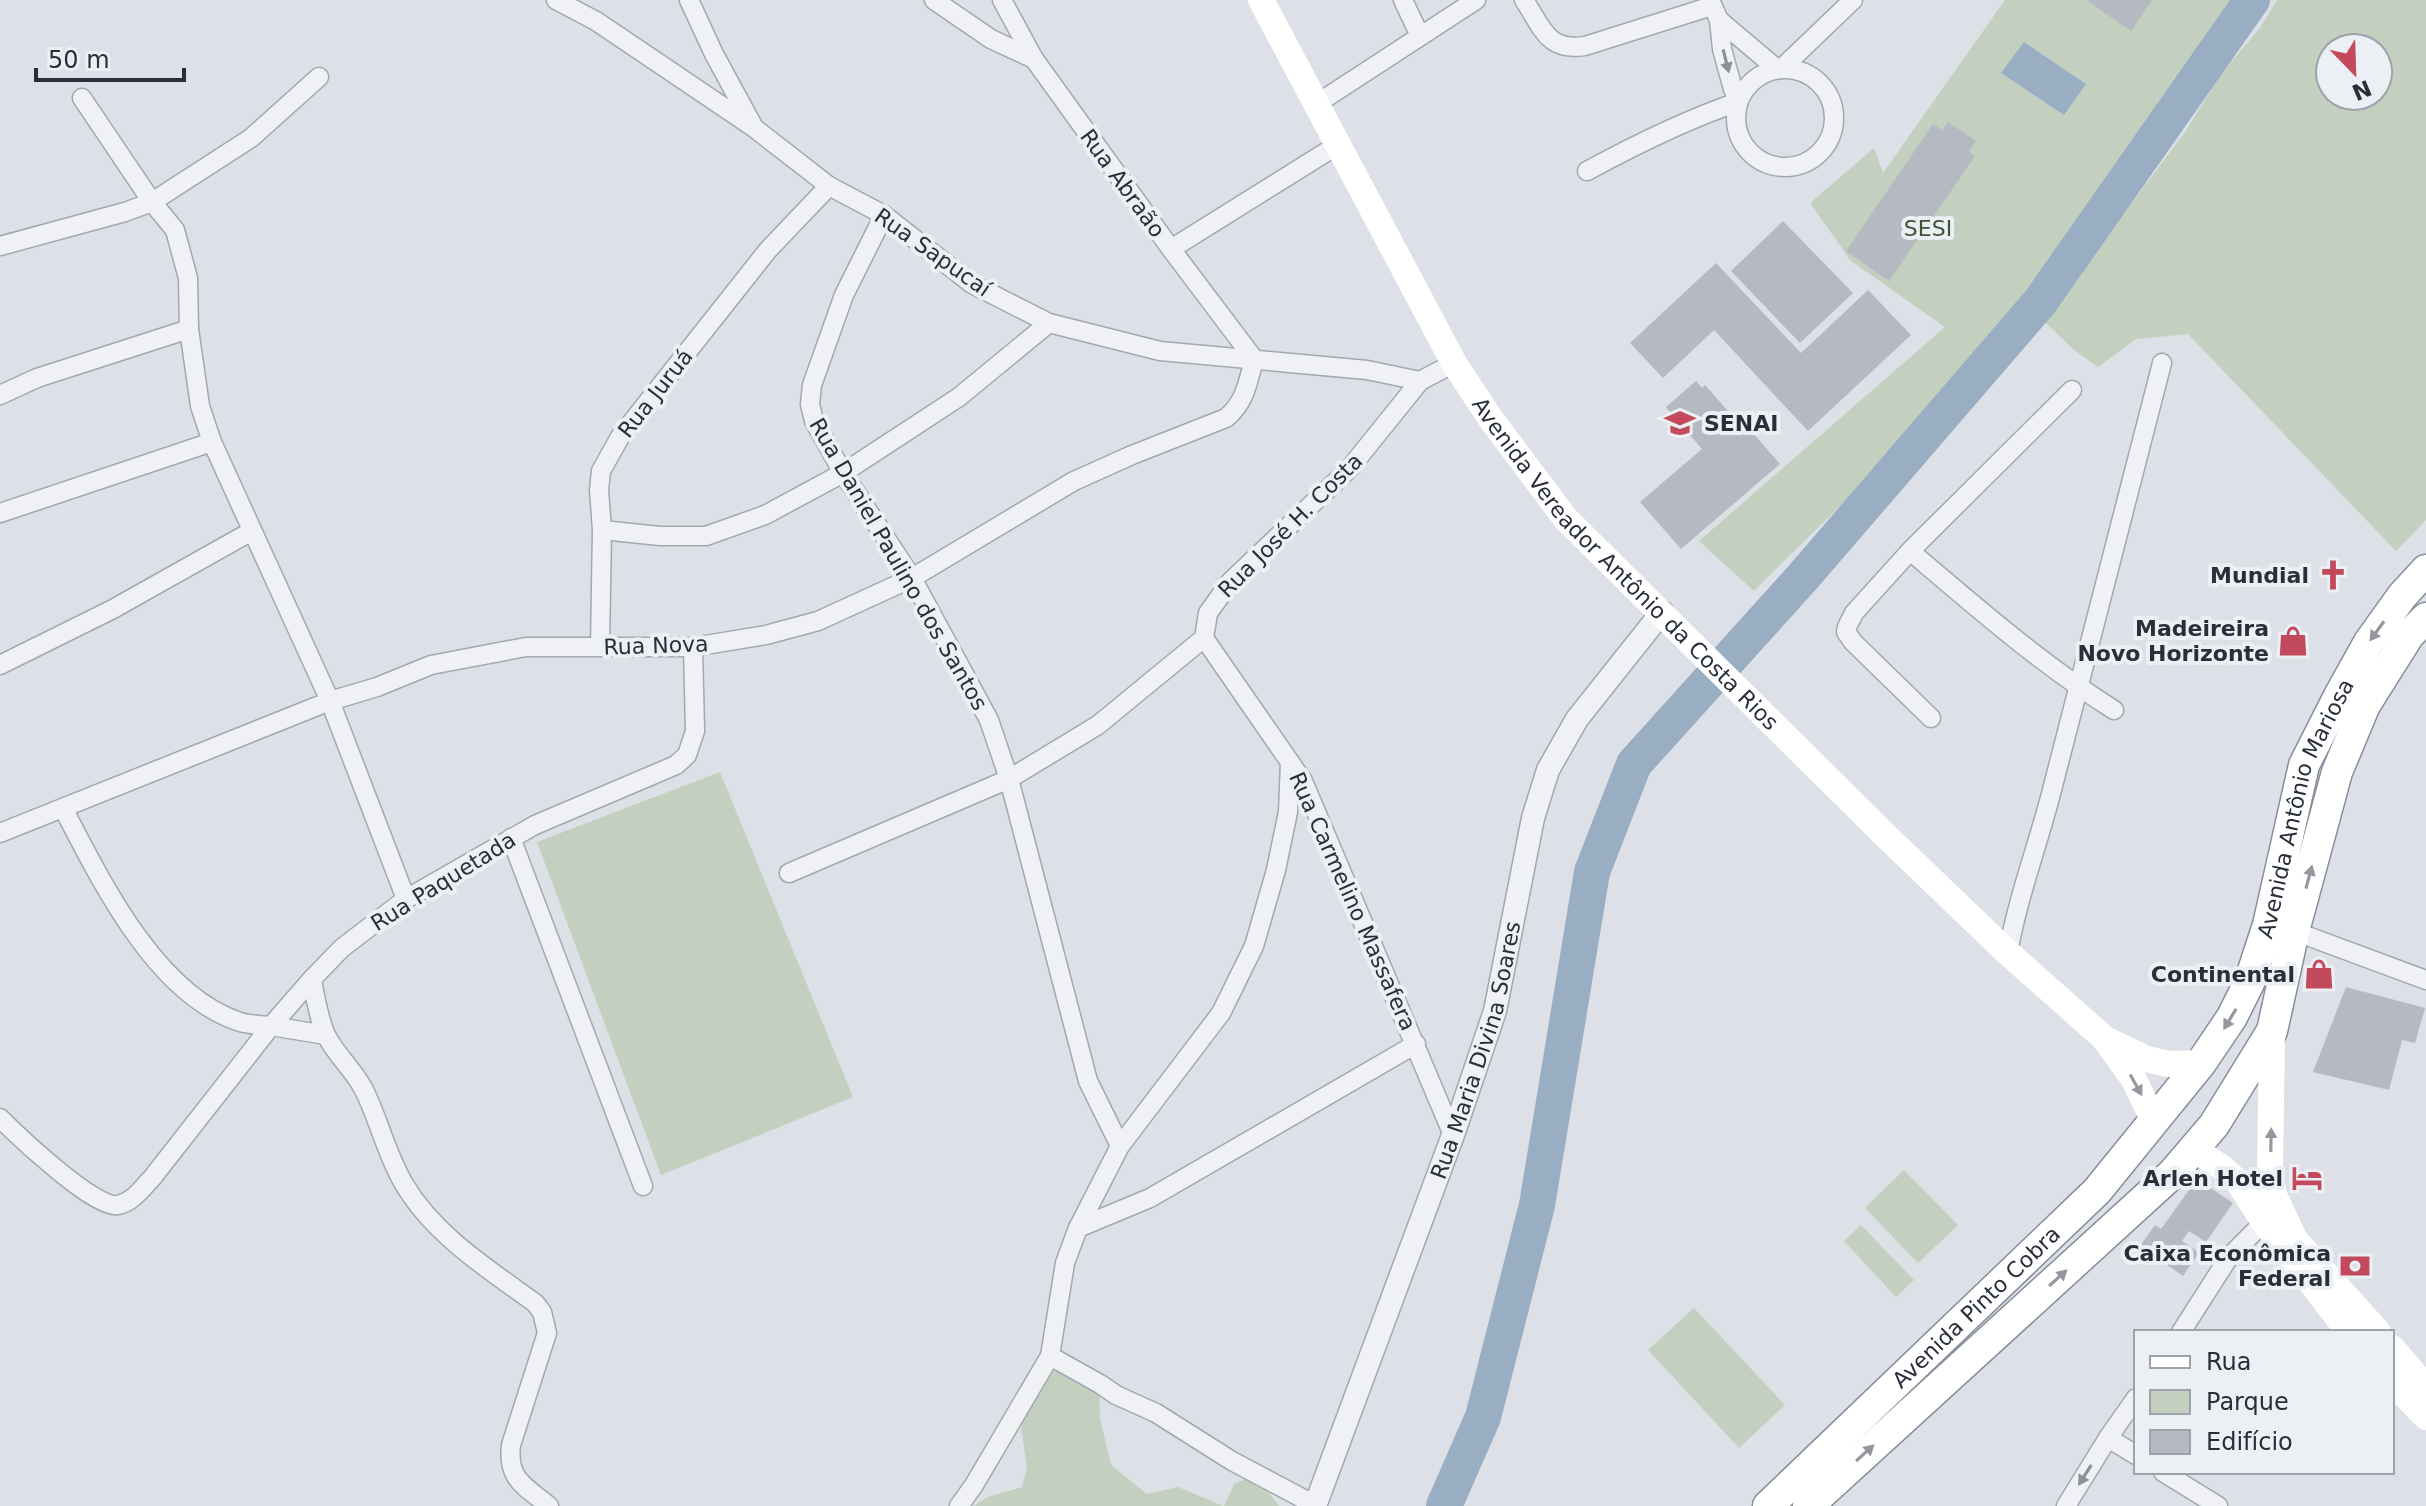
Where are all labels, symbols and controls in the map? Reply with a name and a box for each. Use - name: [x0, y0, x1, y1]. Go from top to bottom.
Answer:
- scale bar: [36, 32, 184, 82]
- north arrow: [2314, 32, 2394, 112]
- text: 50 m: [48, 46, 110, 74]
- one-way arrow: [1720, 49, 1732, 74]
- text: N: [2348, 75, 2375, 105]
- street label: Rua Abraão: [1075, 124, 1170, 242]
- street label: Rua Sapucaí: [870, 203, 996, 302]
- park label: SESI: [1904, 216, 1952, 241]
- street label: Rua Juruá: [613, 344, 698, 443]
- street label: Avenida Vereador Antônio da Costa Rios: [1467, 393, 1783, 735]
- school or university icon: SENAI: [1663, 406, 1697, 440]
- place label: SENAI: [1704, 411, 1779, 436]
- street label: Rua Daniel Paulino dos Santos: [804, 414, 993, 715]
- street label: Rua José H. Costa: [1213, 448, 1367, 602]
- church icon: Mundial: [2316, 558, 2350, 592]
- place label: Mundial: [2210, 563, 2309, 588]
- place label: Madeireira Novo Horizonte: [2077, 616, 2269, 666]
- one-way arrow: [2370, 620, 2386, 641]
- shop icon: Madeireira Novo Horizonte: [2276, 624, 2310, 658]
- street label: Rua Nova: [603, 631, 709, 660]
- street label: Avenida Antônio Mariosa: [2252, 674, 2359, 942]
- street label: Rua Carmelino Massafera: [1284, 768, 1421, 1034]
- street label: Rua Paquetada: [366, 827, 520, 936]
- one-way arrow: [2303, 865, 2315, 890]
- street label: Rua Maria Divina Soares: [1426, 919, 1525, 1183]
- shop icon: Continental: [2302, 957, 2336, 991]
- place label: Continental: [2151, 962, 2295, 987]
- one-way arrow: [2223, 1008, 2237, 1030]
- one-way arrow: [2129, 1074, 2143, 1096]
- one-way arrow: [2265, 1127, 2277, 1152]
- hotel icon: Arlen Hotel: [2290, 1161, 2324, 1195]
- place label: Arlen Hotel: [2143, 1166, 2283, 1191]
- street label: Avenida Pinto Cobra: [1887, 1221, 2065, 1393]
- place label: Caixa Econômica Federal: [2123, 1241, 2331, 1291]
- bank icon: Caixa Econômica Federal: [2338, 1249, 2372, 1283]
- one-way arrow: [2048, 1270, 2067, 1288]
- legend: [2134, 1330, 2394, 1474]
- text: Rua: [2206, 1348, 2252, 1376]
- text: Parque: [2206, 1388, 2289, 1416]
- text: Edifício: [2206, 1428, 2293, 1456]
- one-way arrow: [1856, 1445, 1875, 1463]
- one-way arrow: [2078, 1464, 2092, 1486]

